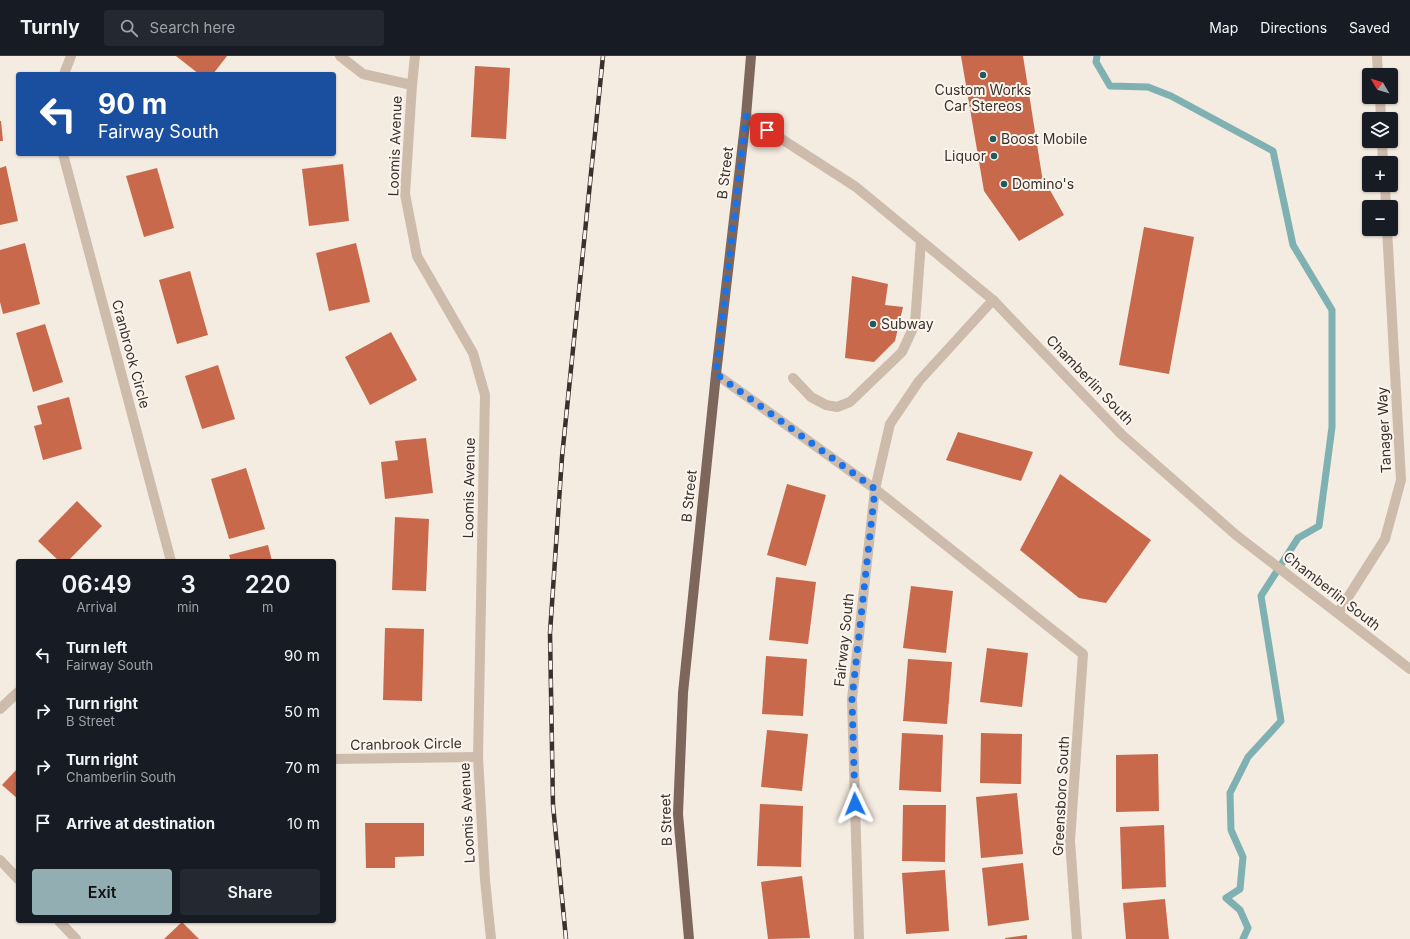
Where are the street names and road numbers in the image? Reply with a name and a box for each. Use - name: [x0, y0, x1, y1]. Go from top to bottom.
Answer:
- street label: Loomis Avenue: [384, 95, 405, 197]
- street label: B Street: [713, 145, 736, 200]
- street label: Cranbrook Circle: [109, 298, 154, 410]
- street label: Chamberlin South: [1043, 331, 1138, 428]
- street label: Tanager Way: [1373, 386, 1394, 474]
- street label: Loomis Avenue: [459, 437, 478, 539]
- street label: B Street: [677, 468, 700, 523]
- street label: Chamberlin South: [1280, 547, 1384, 634]
- street label: Fairway South: [830, 592, 857, 688]
- street label: Cranbrook Circle: [350, 734, 462, 753]
- street label: Greensboro South: [1049, 735, 1072, 857]
- street label: Loomis Avenue: [455, 762, 478, 864]
- street label: B Street: [656, 793, 675, 847]

